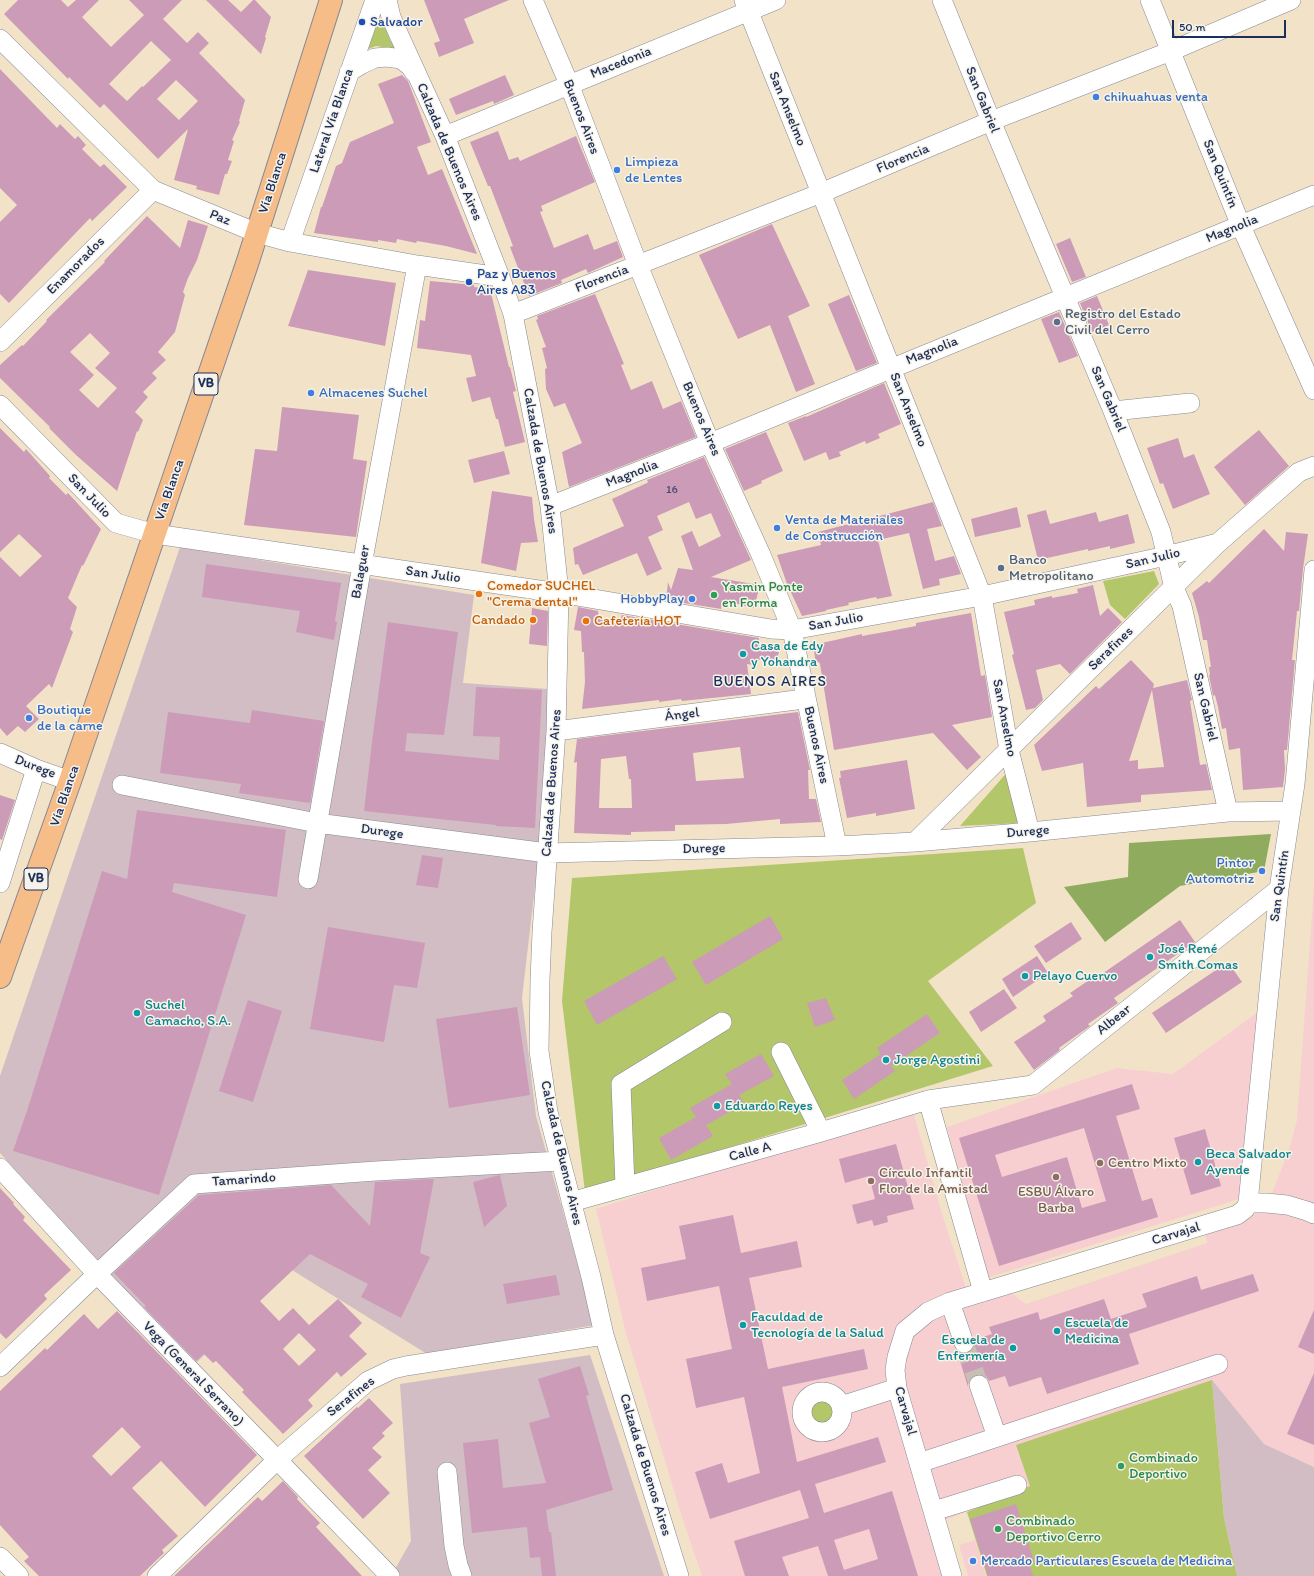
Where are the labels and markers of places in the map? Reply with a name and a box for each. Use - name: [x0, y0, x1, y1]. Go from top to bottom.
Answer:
- place label: Salvador: [370, 14, 423, 30]
- marker: Salvador: [357, 17, 367, 27]
- place label: chihuahuas venta: [1104, 89, 1208, 105]
- marker: chihuahuas venta: [1091, 92, 1101, 102]
- place label: Limpieza de Lentes: [625, 154, 682, 186]
- marker: Limpieza de Lentes: [612, 165, 622, 175]
- place label: Paz y Buenos Aires A83: [477, 266, 556, 298]
- marker: Paz y Buenos Aires A83: [464, 277, 474, 287]
- place label: Registro del Estado Civil del Cerro: [1065, 306, 1181, 338]
- marker: Registro del Estado Civil del Cerro: [1052, 317, 1062, 327]
- place label: Almacenes Suchel: [319, 385, 428, 401]
- marker: Almacenes Suchel: [306, 388, 316, 398]
- place label: Venta de Materiales de Construcción: [785, 512, 903, 544]
- marker: Venta de Materiales de Construcción: [772, 523, 782, 533]
- place label: Banco Metropolitano: [1009, 552, 1094, 584]
- marker: Banco Metropolitano: [996, 563, 1006, 573]
- place label: Comedor SUCHEL "Crema dental": [487, 578, 596, 610]
- place label: Yasmin Ponte en Forma: [722, 579, 803, 612]
- marker: Comedor SUCHEL "Crema dental": [474, 589, 484, 599]
- marker: Yasmin Ponte en Forma: [709, 590, 719, 600]
- place label: HobbyPlay: [621, 591, 684, 607]
- marker: HobbyPlay: [687, 594, 697, 604]
- place label: Candado: [472, 612, 525, 628]
- place label: Cafetería HOT: [594, 613, 681, 629]
- marker: Candado: [528, 615, 538, 625]
- marker: Cafetería HOT: [581, 616, 591, 626]
- place label: Casa de Edy y Yohandra: [751, 638, 823, 670]
- marker: Casa de Edy y Yohandra: [738, 649, 748, 659]
- place label: Boutique de la carne: [37, 702, 103, 734]
- marker: Boutique de la carne: [24, 713, 34, 723]
- place label: Pintor Automotriz: [1186, 855, 1254, 888]
- marker: Pintor Automotriz: [1257, 866, 1267, 876]
- place label: José René Smith Comas: [1158, 941, 1238, 974]
- marker: José René Smith Comas: [1145, 952, 1155, 962]
- place label: Pelayo Cuervo: [1033, 968, 1117, 984]
- marker: Pelayo Cuervo: [1020, 971, 1030, 981]
- place label: Suchel Camacho, S.A.: [145, 997, 231, 1030]
- marker: Suchel Camacho, S.A.: [132, 1008, 142, 1018]
- place label: Jorge Agostini: [894, 1052, 980, 1068]
- marker: Jorge Agostini: [881, 1055, 891, 1065]
- place label: Eduardo Reyes: [725, 1098, 813, 1114]
- marker: Eduardo Reyes: [712, 1101, 722, 1111]
- place label: Beca Salvador Ayende: [1206, 1146, 1291, 1178]
- place label: Centro Mixto: [1108, 1155, 1187, 1171]
- marker: Beca Salvador Ayende: [1193, 1157, 1203, 1167]
- marker: Centro Mixto: [1095, 1158, 1105, 1168]
- place label: Círculo Infantil Flor de la Amistad: [879, 1165, 988, 1198]
- marker: ESBU Álvaro Barba: [1051, 1172, 1061, 1182]
- marker: Círculo Infantil Flor de la Amistad: [866, 1176, 876, 1186]
- place label: ESBU Álvaro Barba: [1018, 1184, 1094, 1216]
- place label: Faculdad de Tecnología de la Salud: [751, 1309, 884, 1342]
- place label: Escuela de Medicina: [1065, 1315, 1128, 1348]
- marker: Faculdad de Tecnología de la Salud: [738, 1320, 748, 1330]
- marker: Escuela de Medicina: [1052, 1326, 1062, 1336]
- place label: Escuela de Enfermería: [937, 1332, 1005, 1364]
- marker: Escuela de Enfermería: [1008, 1343, 1018, 1353]
- place label: Combinado Deportivo: [1129, 1450, 1198, 1482]
- marker: Combinado Deportivo: [1116, 1461, 1126, 1471]
- place label: Combinado Deportivo Cerro: [1006, 1513, 1101, 1546]
- marker: Combinado Deportivo Cerro: [993, 1524, 1003, 1534]
- place label: Mercado Particulares Escuela de Medicina: [981, 1553, 1232, 1569]
- marker: Mercado Particulares Escuela de Medicina: [968, 1556, 978, 1566]

